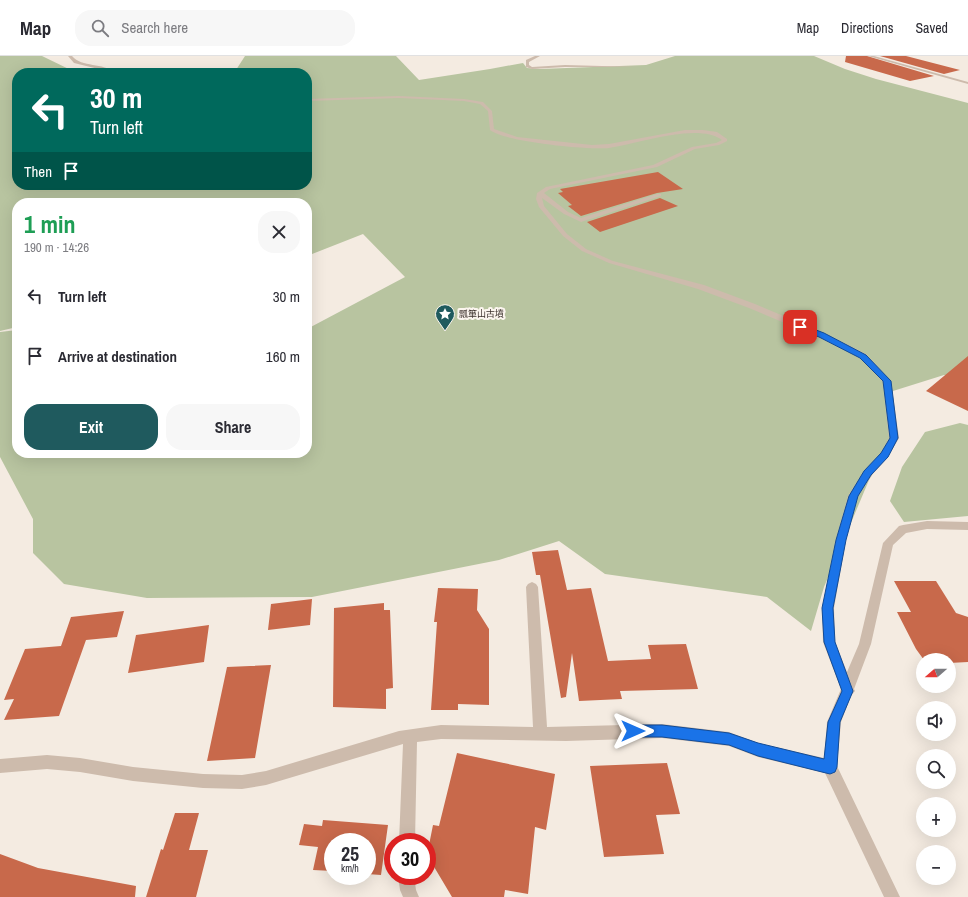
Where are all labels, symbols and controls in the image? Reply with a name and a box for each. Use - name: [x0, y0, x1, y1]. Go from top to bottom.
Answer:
- search box: [75, 10, 355, 46]
- text: Map: [20, 15, 51, 41]
- icon: search: [89, 17, 111, 39]
- text: Search here: [121, 17, 188, 38]
- text: Map: [797, 19, 819, 37]
- text: Directions: [841, 19, 893, 37]
- text: Saved: [915, 19, 948, 37]
- text: 30 m: [90, 79, 142, 117]
- icon: left: [24, 84, 76, 136]
- text: Turn left: [90, 115, 143, 140]
- icon: arrive: [60, 160, 82, 182]
- text: Then: [24, 161, 52, 182]
- text: 1 min: [24, 208, 75, 240]
- button: close: [258, 211, 300, 253]
- text: 190 m · 14:26: [24, 239, 89, 256]
- icon: left: [24, 285, 46, 307]
- text: Turn left: [58, 286, 106, 307]
- text: 30 m: [273, 286, 300, 307]
- place icon: 瓢箪山古墳: [434, 303, 456, 331]
- place label: 瓢箪山古墳: [459, 308, 504, 320]
- pin: [783, 310, 817, 344]
- icon: arrive: [789, 316, 811, 338]
- icon: arrive: [24, 345, 46, 367]
- text: Arrive at destination: [58, 346, 177, 367]
- text: 160 m: [266, 346, 300, 367]
- button: Exit: [24, 404, 158, 450]
- button: Share: [166, 404, 300, 450]
- north arrow: [916, 653, 956, 693]
- map controls: [916, 653, 956, 885]
- button: sound: [916, 701, 956, 741]
- position arrow: [612, 710, 654, 752]
- button: search: [916, 749, 956, 789]
- button: +: [916, 797, 956, 837]
- speed limit sign: 30: [384, 833, 436, 885]
- text: 25: [341, 840, 359, 867]
- button: −: [916, 845, 956, 885]
- text: km/h: [341, 862, 359, 875]

